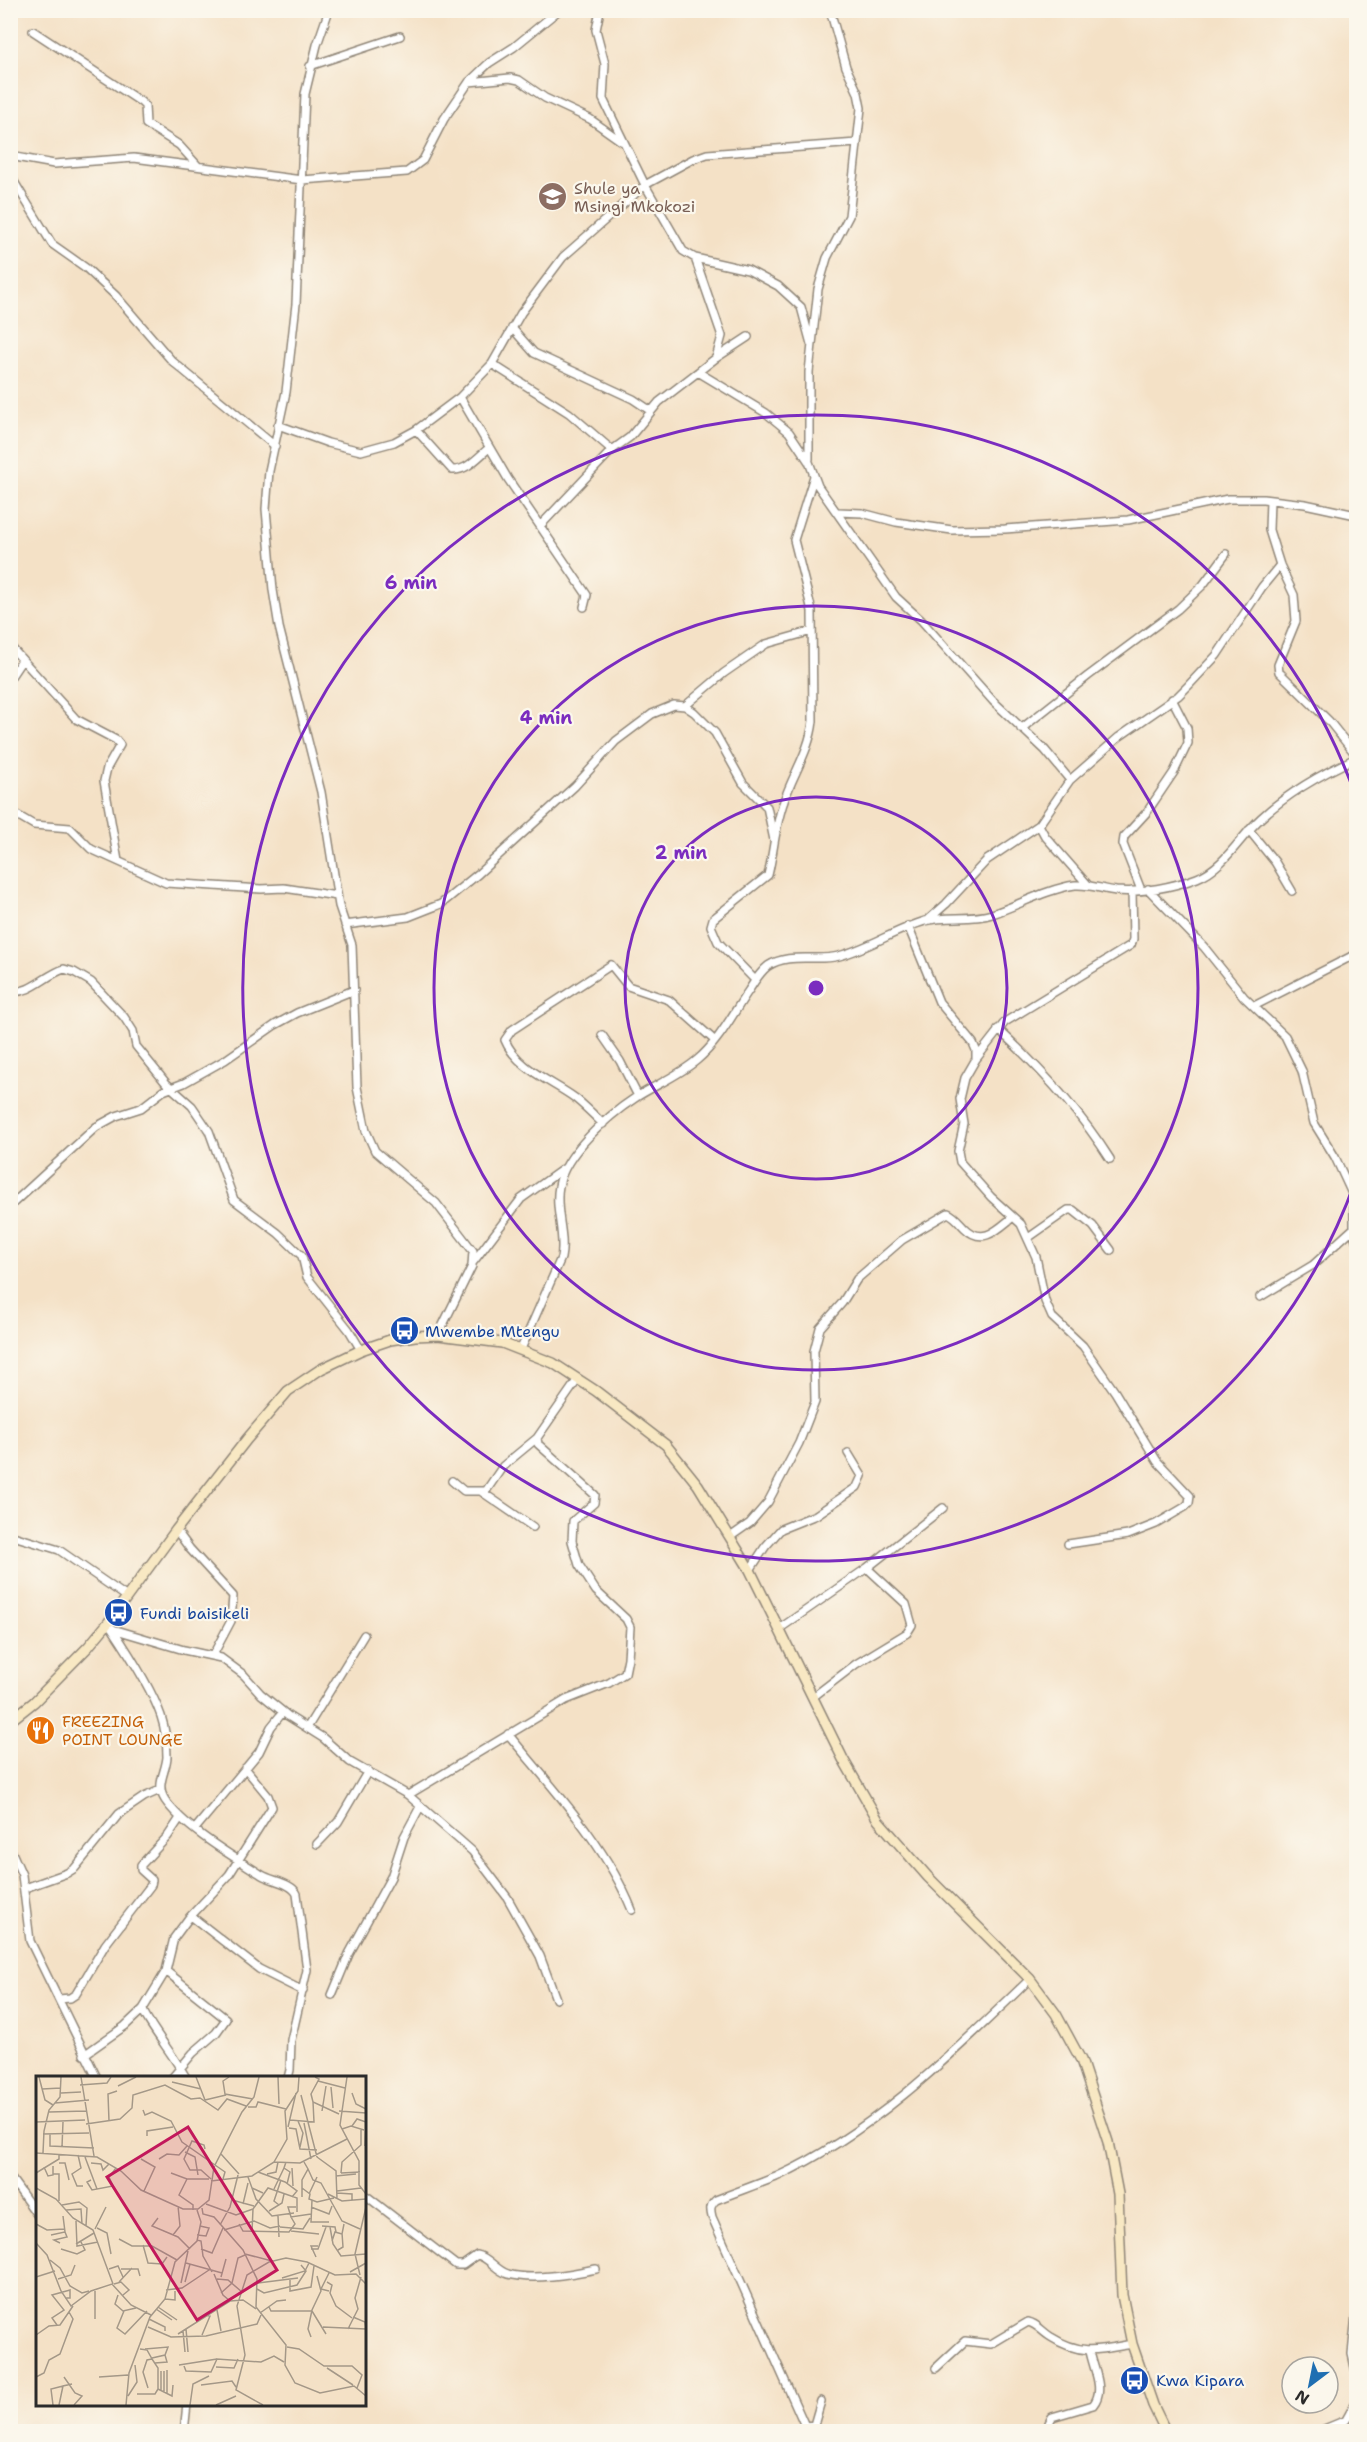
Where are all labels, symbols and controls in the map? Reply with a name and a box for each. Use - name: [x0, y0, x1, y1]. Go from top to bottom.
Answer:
- place label: Shule ya Msingi Mkokozi: [574, 178, 695, 217]
- school or university icon: Shule ya Msingi Mkokozi: [537, 181, 569, 213]
- text: 6 min: [385, 571, 437, 595]
- text: 4 min: [520, 706, 572, 730]
- text: 2 min: [655, 841, 707, 865]
- centre of rings: [806, 978, 826, 998]
- bus stop icon: Mwembe Mtengu: [388, 1315, 420, 1347]
- place label: Mwembe Mtengu: [425, 1321, 560, 1342]
- bus stop icon: Fundi baisikeli: [103, 1597, 135, 1629]
- place label: Fundi baisikeli: [140, 1603, 249, 1624]
- place label: FREEZING POINT LOUNGE: [62, 1711, 183, 1750]
- restaurant icon: FREEZING POINT LOUNGE: [25, 1714, 57, 1746]
- inset map: [36, 2076, 366, 2406]
- north arrow: [1280, 2355, 1340, 2415]
- bus stop icon: Kwa Kipara: [1119, 2364, 1151, 2396]
- place label: Kwa Kipara: [1156, 2370, 1244, 2391]
- text: N: [1291, 2385, 1313, 2410]

